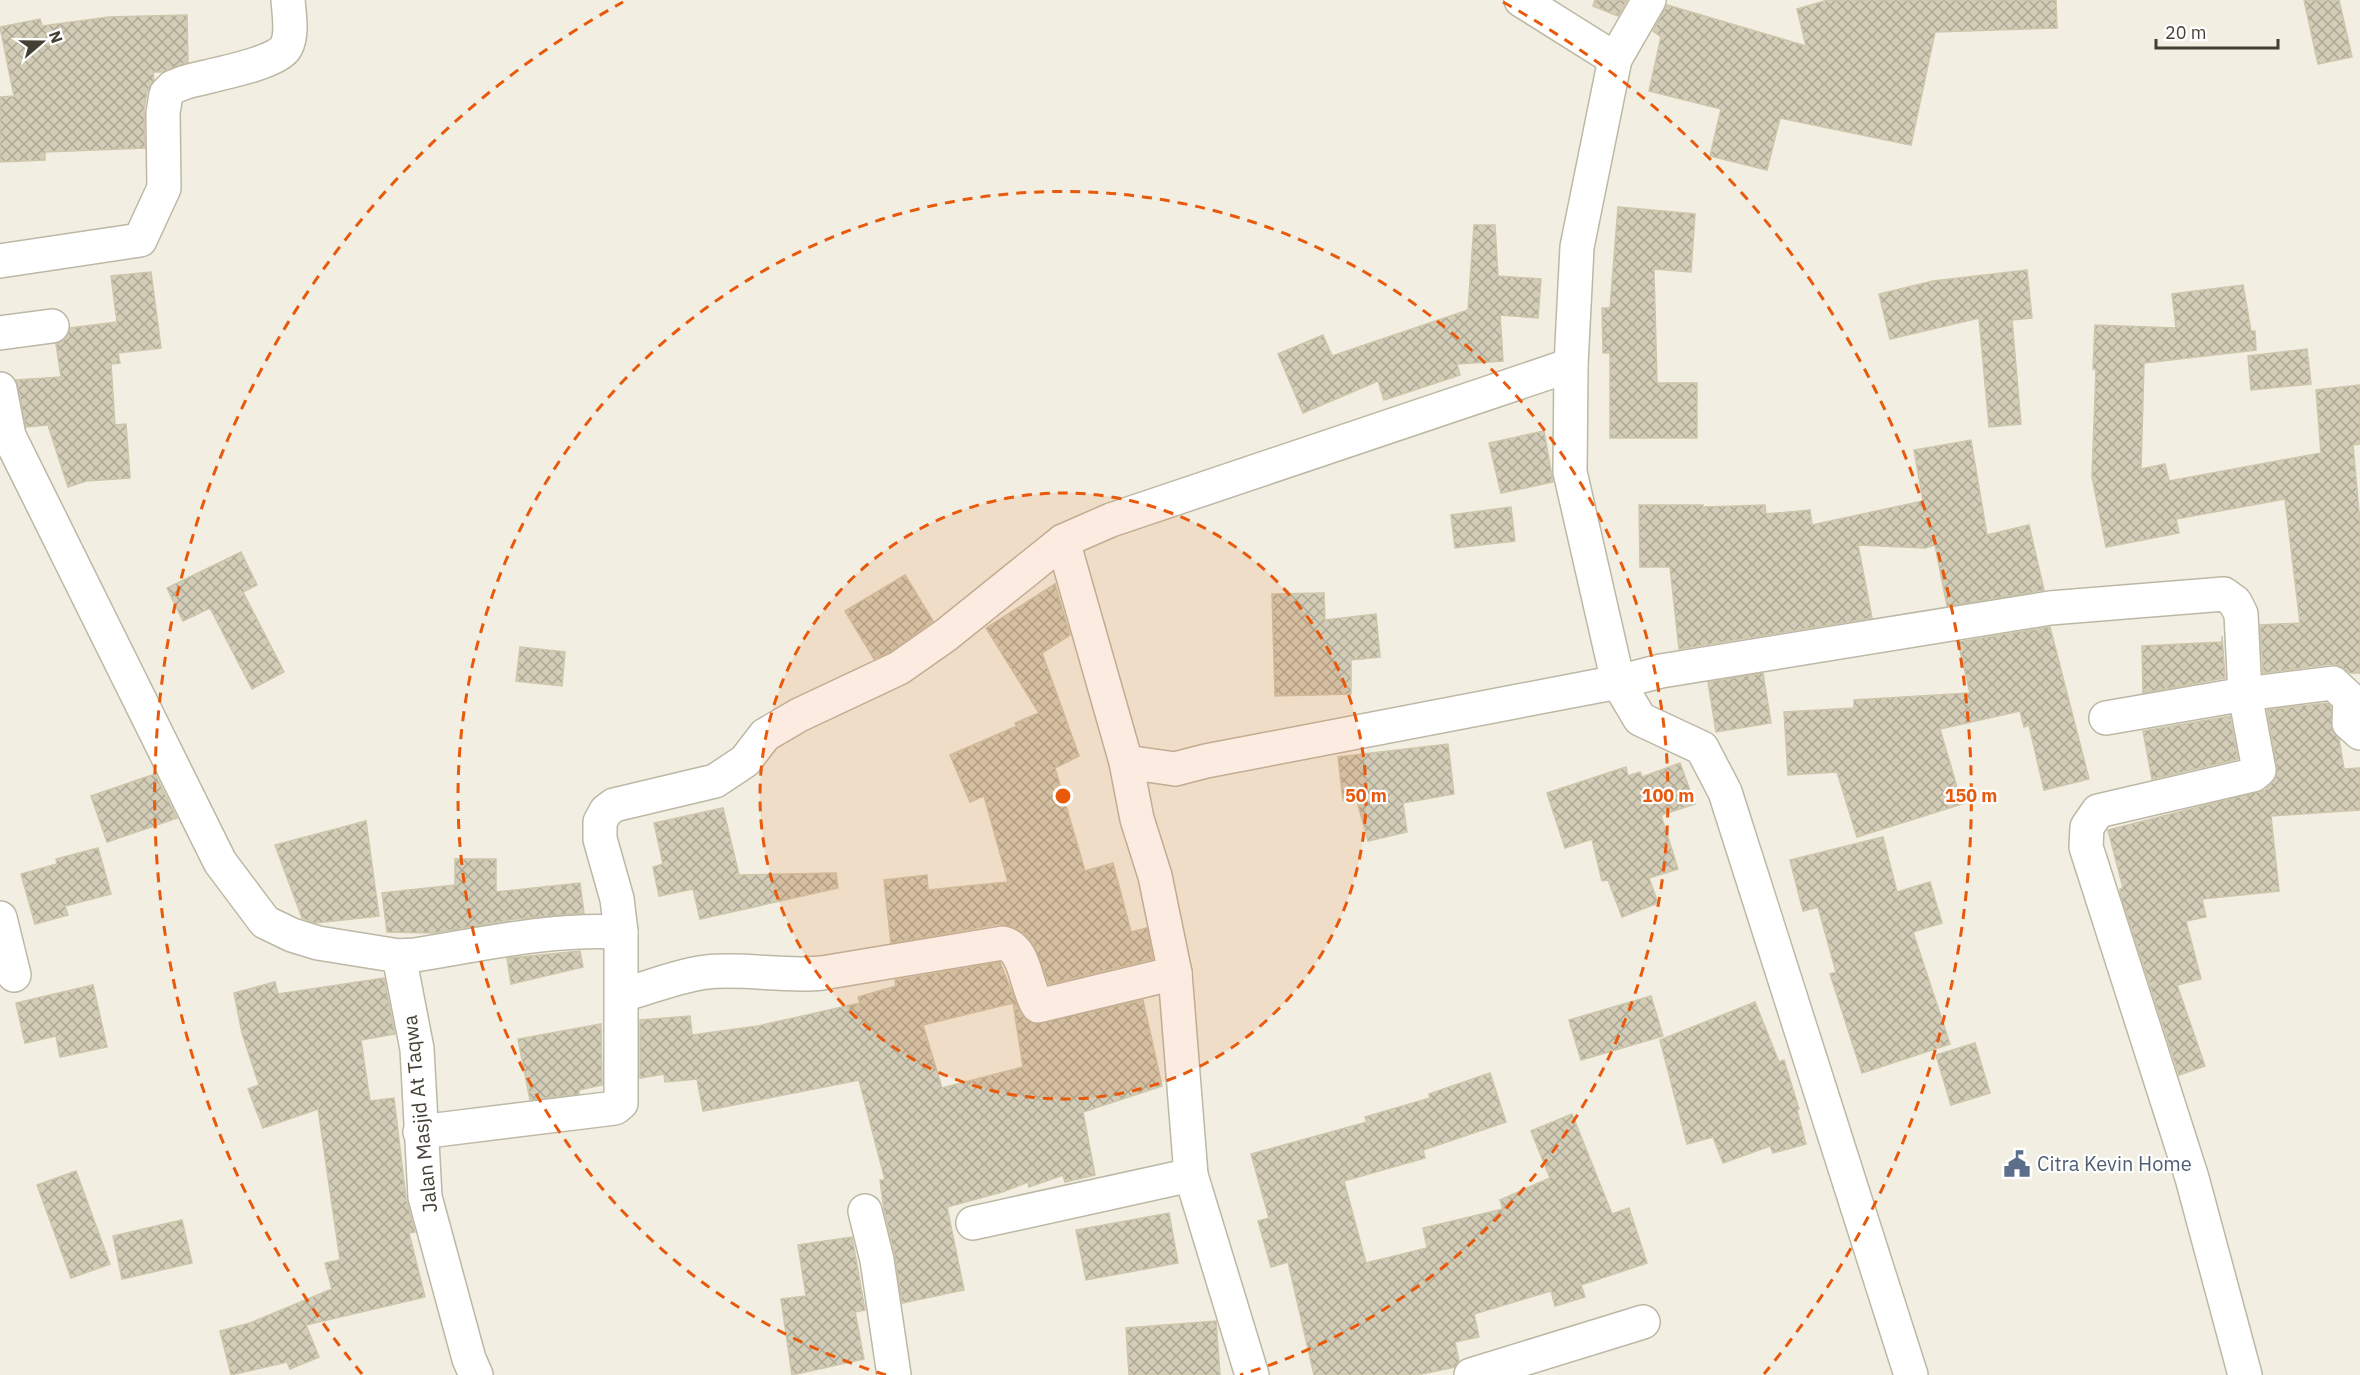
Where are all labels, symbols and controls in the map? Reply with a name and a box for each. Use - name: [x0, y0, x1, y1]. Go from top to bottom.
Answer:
- north arrow: [12, 12, 72, 72]
- scale bar: [2156, 12, 2278, 50]
- text: 20 m: [2165, 21, 2207, 44]
- text: N: [45, 28, 67, 46]
- text: 50 m: [1345, 784, 1387, 807]
- text: 100 m: [1642, 784, 1694, 807]
- text: 150 m: [1945, 784, 1997, 807]
- centre of rings: [1053, 786, 1073, 806]
- street label: Jalan Masjid At Taqwa: [396, 1014, 443, 1214]
- public building icon: Citra Kevin Home: [2002, 1149, 2032, 1179]
- place label: Citra Kevin Home: [2037, 1150, 2192, 1177]

